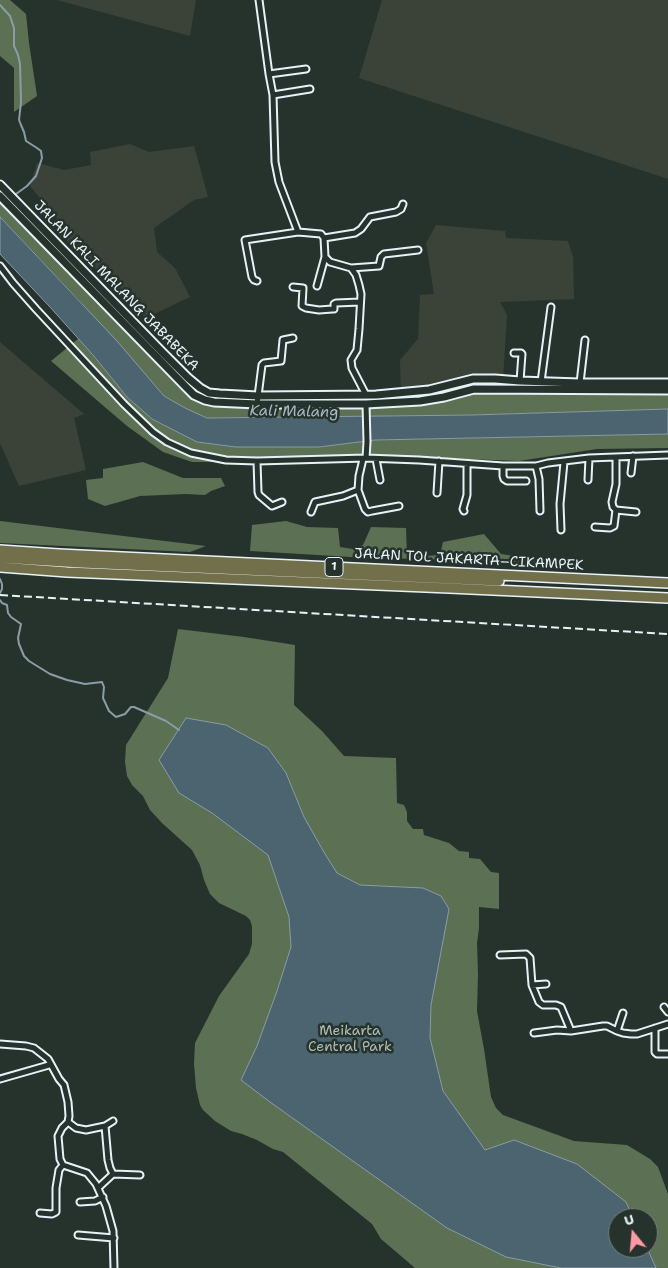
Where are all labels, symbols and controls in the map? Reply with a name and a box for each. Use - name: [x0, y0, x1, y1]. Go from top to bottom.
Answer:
- street label: JALAN KALI MALANG JABABEKA: [30, 197, 202, 375]
- water label: Kali Malang: [249, 402, 339, 422]
- street label: JALAN TOL JAKARTA–CIKAMPEK: [354, 546, 584, 574]
- road number: 1: [325, 558, 343, 576]
- park label: Meikarta Central Park: [308, 1023, 392, 1056]
- north arrow: [608, 1208, 658, 1258]
- text: U: [622, 1210, 636, 1230]

